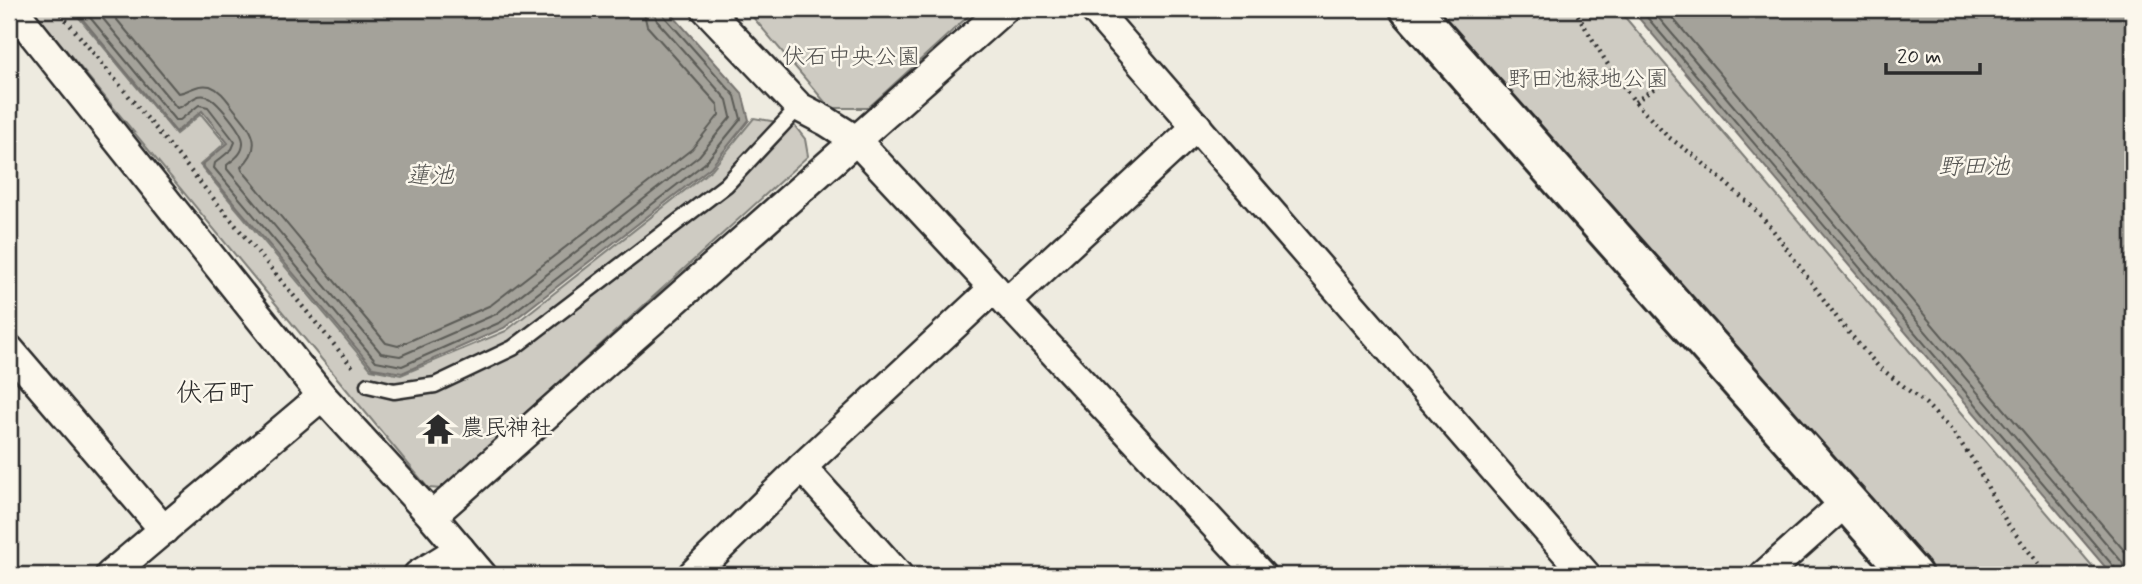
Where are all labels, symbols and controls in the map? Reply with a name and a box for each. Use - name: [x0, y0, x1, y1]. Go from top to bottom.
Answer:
- scale bar: [1886, 32, 1981, 76]
- park label: 伏石中央公園: [782, 43, 920, 73]
- text: 20 m: [1897, 43, 1942, 71]
- park label: 野田池緑地公園: [1508, 65, 1669, 95]
- water label: 野田池: [1938, 152, 2011, 183]
- water label: 蓮池: [406, 161, 455, 192]
- district label: 伏石町: [176, 377, 254, 411]
- temple icon: 農民神社: [421, 412, 455, 446]
- place label: 農民神社: [461, 414, 553, 444]

